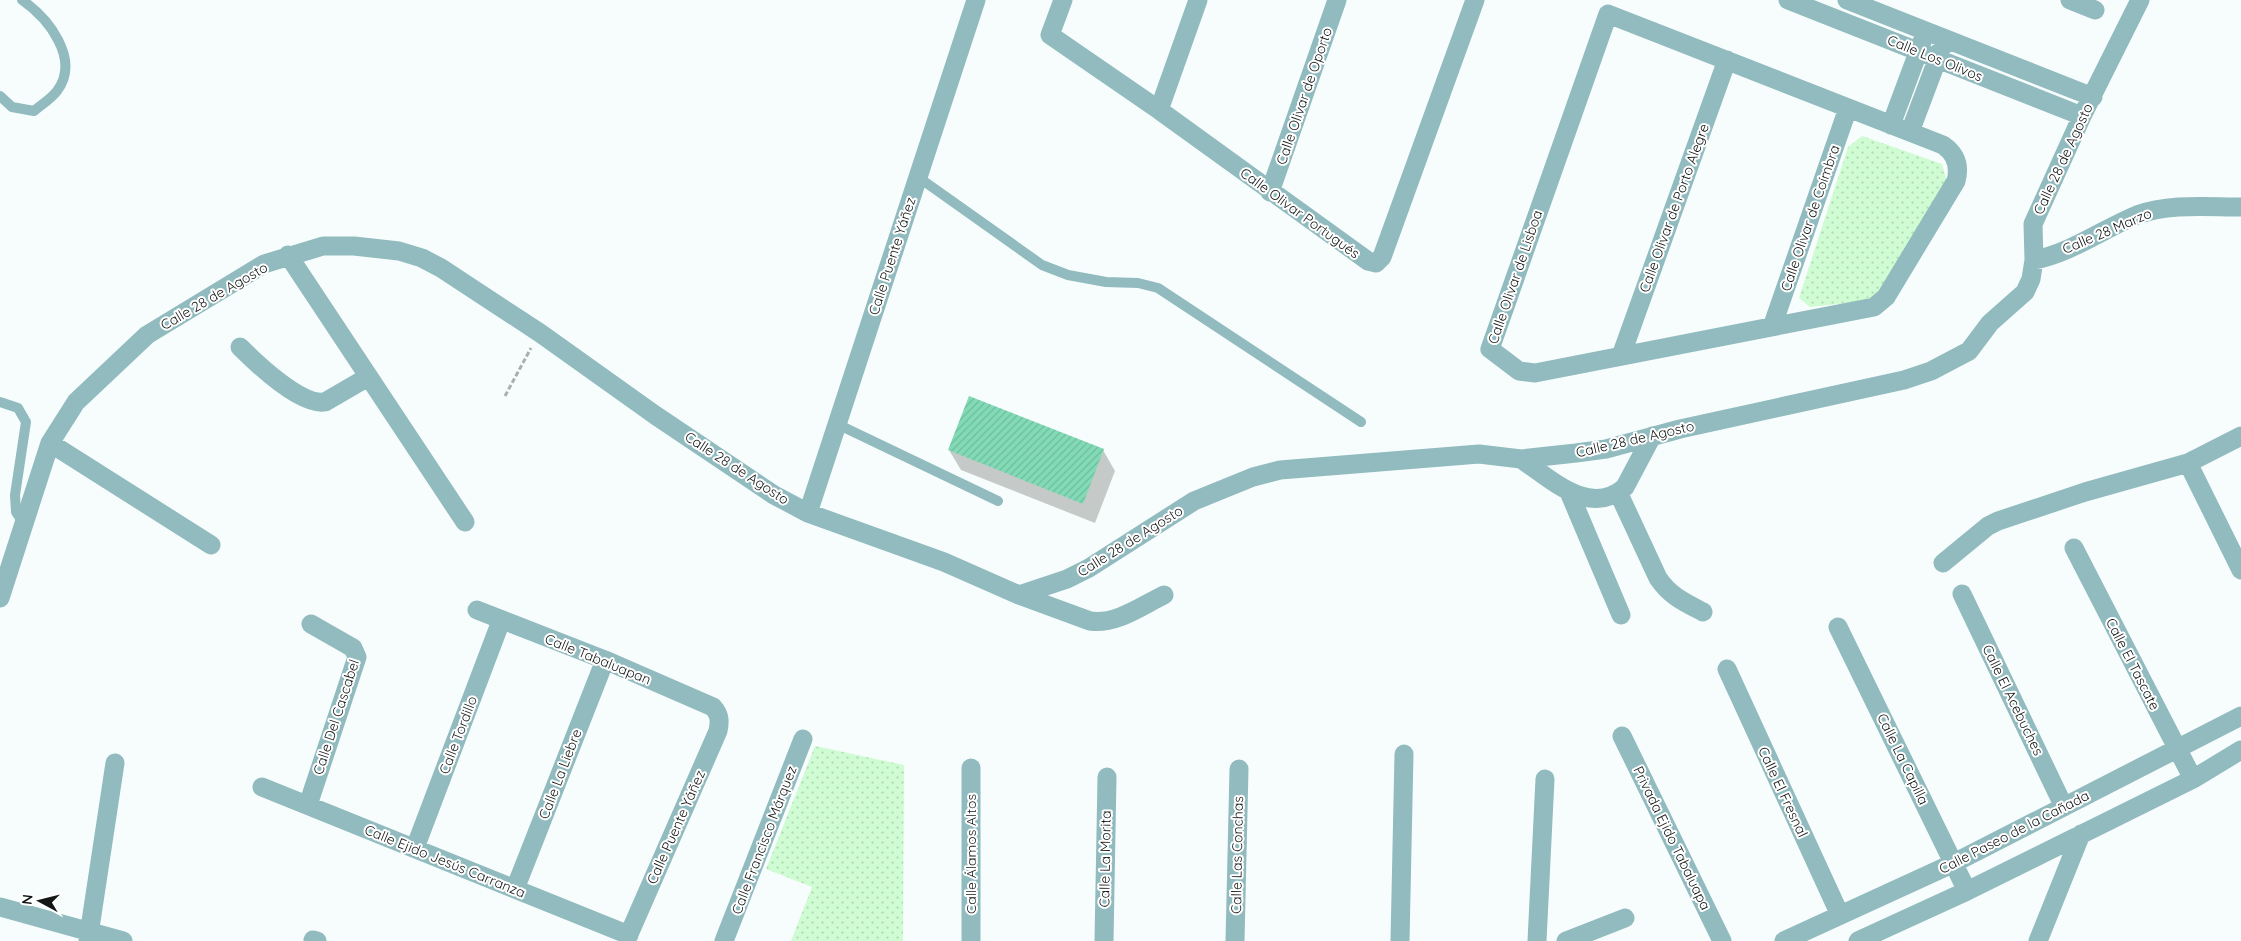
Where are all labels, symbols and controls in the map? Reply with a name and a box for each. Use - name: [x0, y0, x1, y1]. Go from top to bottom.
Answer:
- street label: Calle Olivar de Oporto: [1272, 25, 1336, 167]
- street label: Calle Los Olivos: [1885, 31, 1985, 85]
- street label: Calle 28 de Agosto: [2029, 101, 2097, 217]
- street label: Calle Olivar de Porto Alegre: [1635, 121, 1713, 295]
- street label: Calle Olivar de Coímbra: [1777, 143, 1843, 293]
- street label: Calle Olivar Portugués: [1237, 164, 1363, 262]
- street label: Calle Puente Yáñez: [864, 195, 920, 317]
- street label: Calle 28 Marzo: [2060, 204, 2154, 258]
- street label: Calle Olivar de Lisboa: [1484, 208, 1546, 346]
- street label: Calle 28 de Agosto: [157, 258, 271, 334]
- street label: Calle 28 de Agosto: [1574, 417, 1696, 461]
- street label: Calle 28 de Agosto: [681, 428, 793, 508]
- street label: Calle 28 de Agosto: [1074, 501, 1186, 581]
- street label: Calle El Tascate: [2102, 615, 2164, 713]
- street label: Calle Tabaluapan: [542, 630, 654, 688]
- street label: Calle El Acebuches: [1978, 642, 2048, 758]
- street label: Calle Del Cascabel: [309, 657, 363, 777]
- street label: Calle Tordillo: [435, 693, 481, 777]
- street label: Calle La Capilla: [1873, 710, 1933, 808]
- street label: Calle La Liebre: [535, 726, 585, 822]
- street label: Calle El Fresnal: [1754, 744, 1812, 840]
- street label: Calle Francisco Márquez: [727, 763, 801, 917]
- street label: Privada Ejido Tabaluapa: [1629, 763, 1715, 913]
- street label: Calle Puente Yáñez: [643, 767, 709, 887]
- street label: Calle Paseo de la Cañada: [1936, 786, 2092, 878]
- street label: Calle Álamos Altos: [962, 794, 980, 914]
- street label: Calle Las Conchas: [1227, 796, 1247, 914]
- street label: Calle La Morita: [1095, 810, 1115, 908]
- street label: Calle Ejido Jesús Carranza: [362, 820, 528, 902]
- north arrow: [15, 876, 65, 926]
- text: N: [18, 893, 37, 906]

